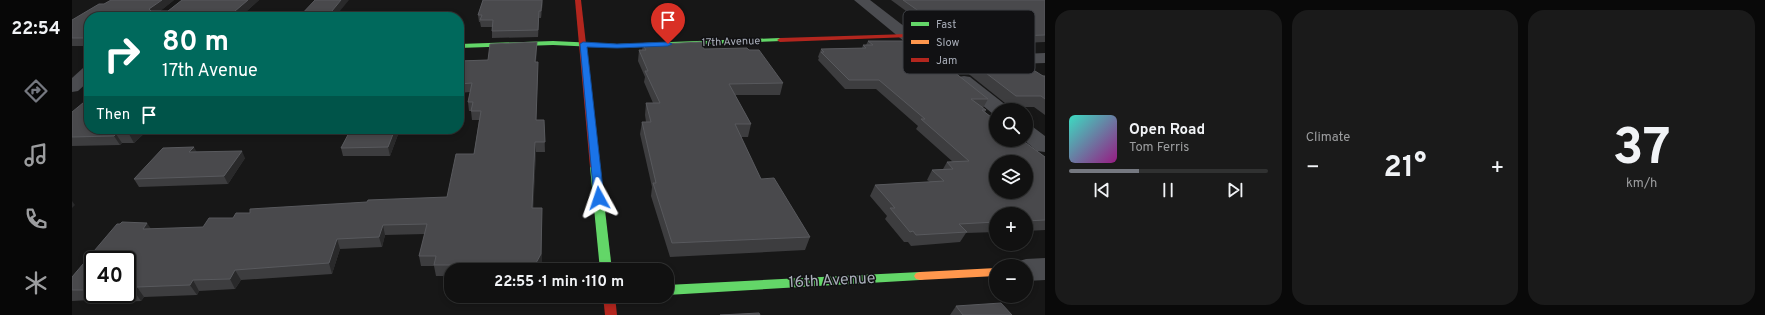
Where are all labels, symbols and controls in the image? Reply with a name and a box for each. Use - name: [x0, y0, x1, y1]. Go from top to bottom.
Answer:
- pin: [651, 3, 685, 44]
- icon: arrive: [657, 9, 679, 31]
- legend: [903, 10, 1035, 74]
- text: 22:54: [11, 18, 61, 41]
- text: Fast: [936, 18, 956, 32]
- text: 80 m: [162, 25, 229, 61]
- icon: right: [96, 28, 148, 80]
- street label: 17th Avenue: [702, 34, 761, 50]
- text: Slow: [936, 36, 959, 50]
- text: Jam: [936, 54, 957, 68]
- text: 17th Avenue: [162, 60, 258, 83]
- icon: directions: [22, 77, 50, 105]
- map controls: [989, 103, 1033, 303]
- button: search: [989, 103, 1033, 147]
- icon: arrive: [138, 104, 160, 126]
- text: Then: [96, 106, 130, 125]
- text: 37: [1613, 117, 1671, 183]
- text: Open Road: [1129, 121, 1205, 140]
- text: Climate: [1306, 130, 1350, 146]
- text: Tom Ferris: [1129, 140, 1189, 156]
- icon: music: [22, 141, 50, 169]
- text: 21°: [1384, 150, 1426, 187]
- button: layers: [989, 155, 1033, 199]
- text: −: [1306, 155, 1320, 182]
- text: +: [1490, 155, 1504, 182]
- text: km/h: [1626, 176, 1657, 192]
- position arrow: [578, 177, 620, 219]
- icon: previous: [1091, 179, 1113, 201]
- icon: pause: [1157, 179, 1179, 201]
- icon: next: [1224, 179, 1246, 201]
- icon: phone: [22, 205, 50, 233]
- button: +: [989, 207, 1033, 251]
- speed limit sign: 40: [84, 251, 136, 303]
- button: −: [989, 259, 1033, 303]
- icon: climate: [22, 269, 50, 297]
- street label: 16th Avenue: [788, 269, 876, 293]
- text: 22:55 · 1 min · 110 m: [494, 273, 624, 292]

